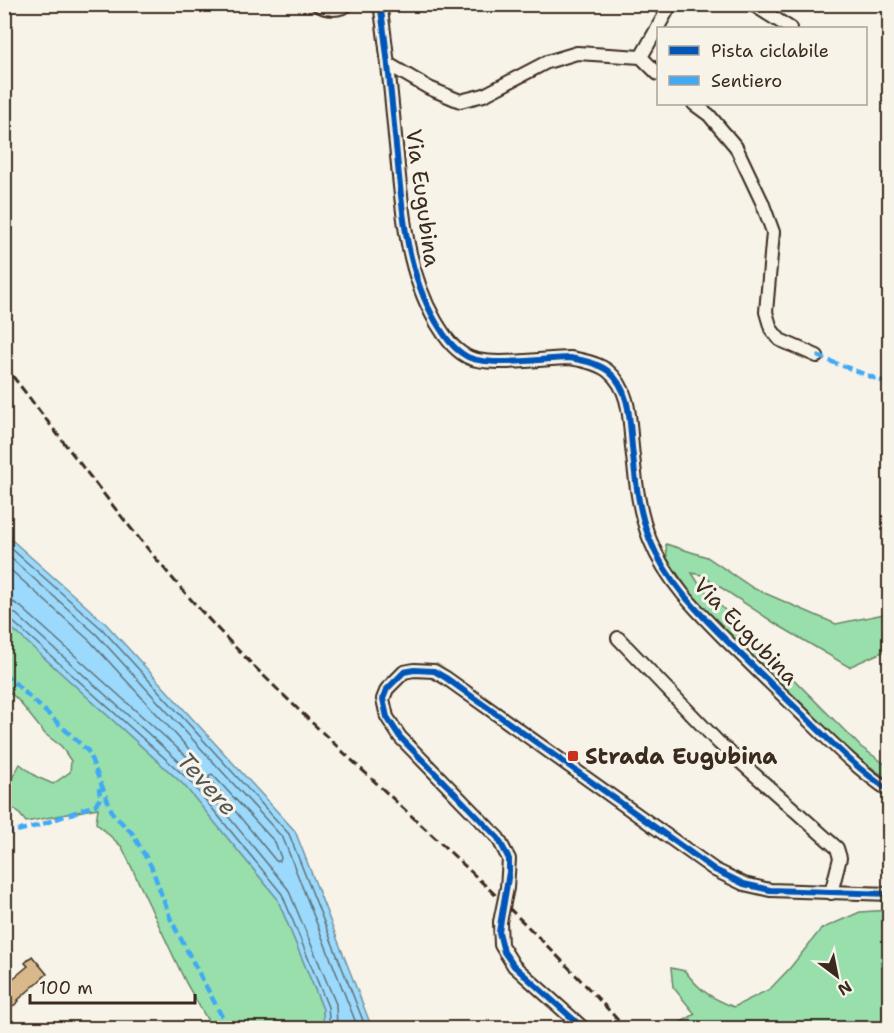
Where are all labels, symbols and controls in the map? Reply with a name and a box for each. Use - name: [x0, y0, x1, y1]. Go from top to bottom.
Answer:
- legend: [657, 27, 867, 105]
- text: Pista ciclabile: [711, 39, 829, 63]
- text: Sentiero: [711, 69, 782, 93]
- street label: Via Eugubina: [399, 127, 447, 269]
- street label: Via Eugubina: [687, 571, 805, 691]
- place label: Strada Eugubina: [585, 742, 777, 771]
- water label: Tevere: [170, 745, 244, 823]
- marker: Strada Eugubina: [566, 749, 580, 763]
- north arrow: [807, 946, 867, 1006]
- scale bar: [30, 967, 195, 1005]
- text: 100 m: [39, 976, 93, 1000]
- text: N: [834, 976, 856, 1001]

